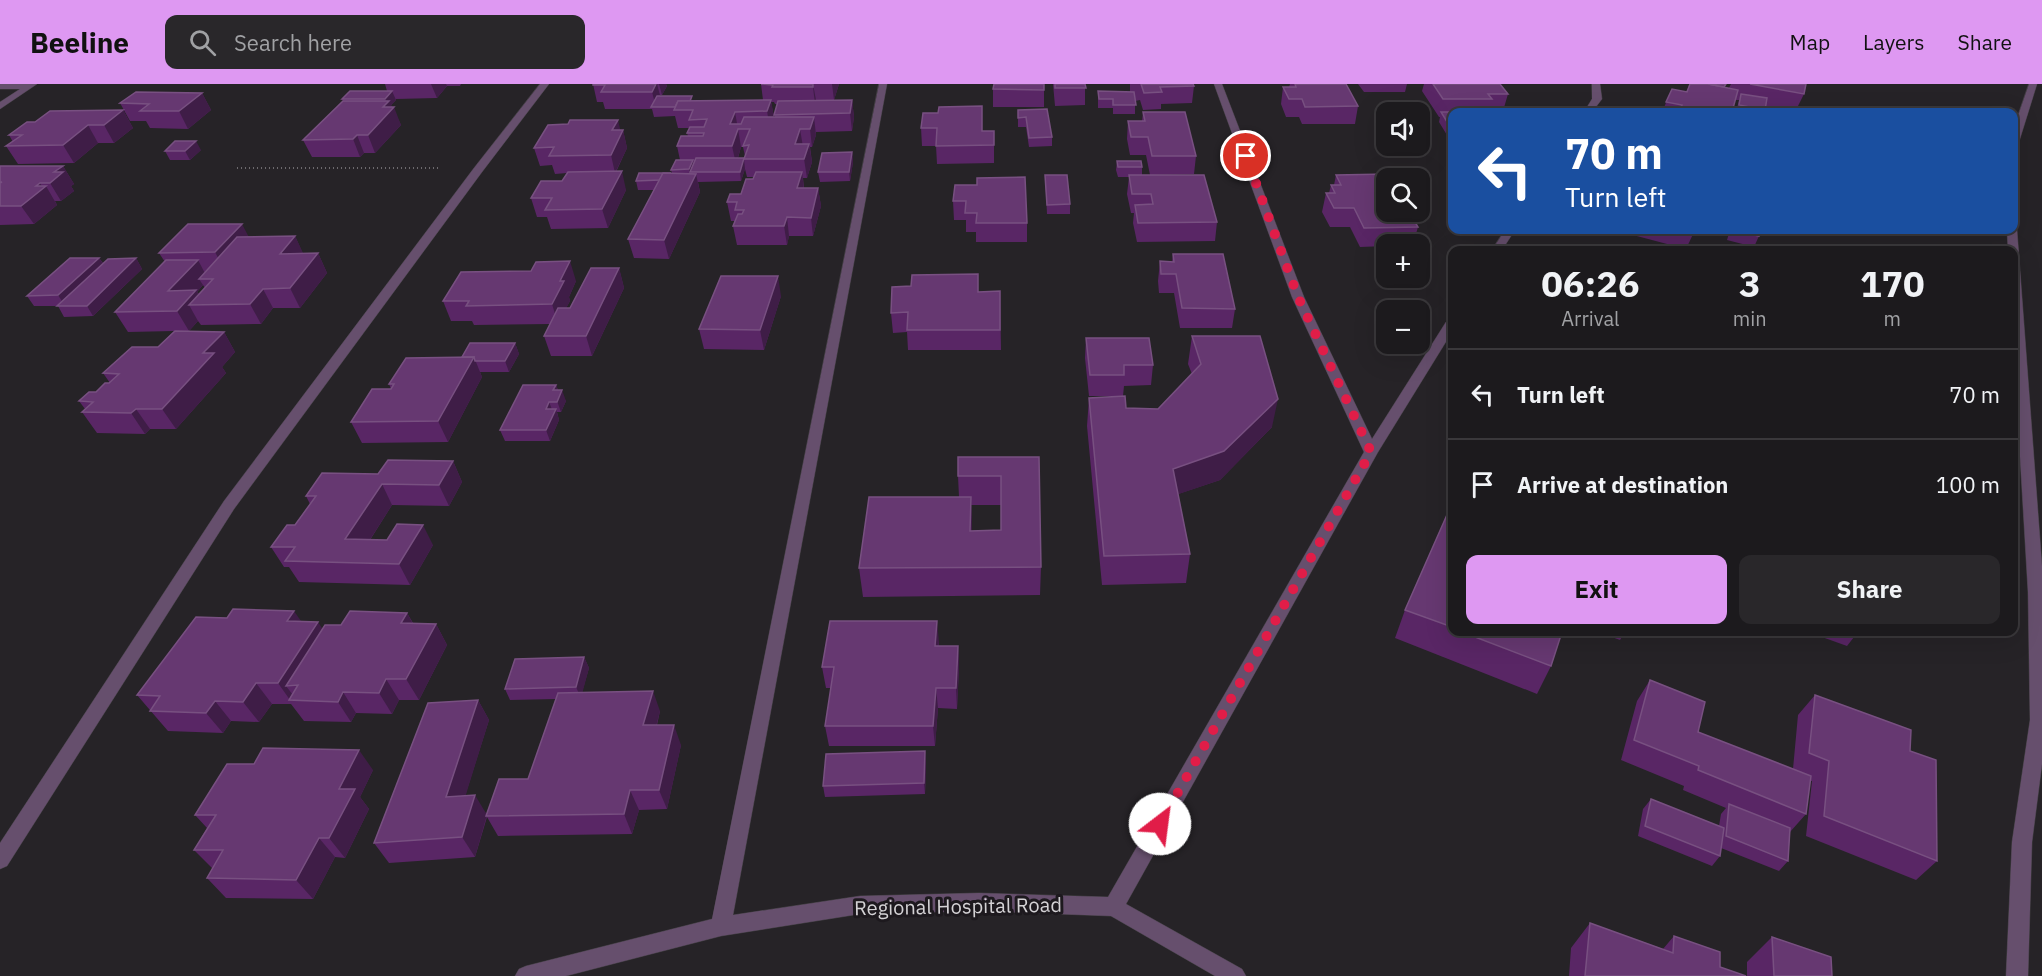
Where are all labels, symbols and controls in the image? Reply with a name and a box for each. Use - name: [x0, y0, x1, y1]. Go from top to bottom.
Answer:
- search box: [165, 15, 585, 69]
- text: Beeline: [30, 24, 129, 61]
- icon: search: [186, 26, 219, 59]
- text: Search here: [234, 28, 352, 57]
- text: Map: [1790, 28, 1830, 56]
- text: Layers: [1863, 28, 1925, 56]
- text: Share: [1958, 28, 2012, 56]
- map controls: [1376, 102, 1430, 354]
- button: sound: [1376, 102, 1430, 156]
- text: 70 m: [1565, 126, 1663, 181]
- pin: [1220, 130, 1271, 181]
- icon: left: [1466, 132, 1544, 210]
- icon: arrive: [1229, 139, 1262, 172]
- button: search: [1376, 168, 1430, 222]
- text: Turn left: [1565, 179, 1666, 214]
- button: +: [1376, 234, 1430, 288]
- text: 06:26: [1541, 260, 1640, 307]
- text: 3: [1739, 260, 1761, 307]
- text: 170: [1860, 260, 1925, 307]
- button: −: [1376, 300, 1430, 354]
- text: Arrival: [1561, 305, 1620, 332]
- text: min: [1733, 305, 1767, 332]
- text: m: [1884, 305, 1901, 332]
- icon: left: [1466, 378, 1499, 411]
- text: Turn left: [1517, 380, 1605, 409]
- text: 70 m: [1949, 380, 2000, 409]
- icon: arrive: [1466, 468, 1499, 501]
- text: Arrive at destination: [1517, 470, 1728, 499]
- text: 100 m: [1936, 470, 2000, 499]
- button: Exit: [1466, 555, 1727, 624]
- button: Share: [1739, 555, 2000, 624]
- position arrow: [1128, 792, 1192, 856]
- street label: Regional Hospital Road: [854, 891, 1062, 921]

